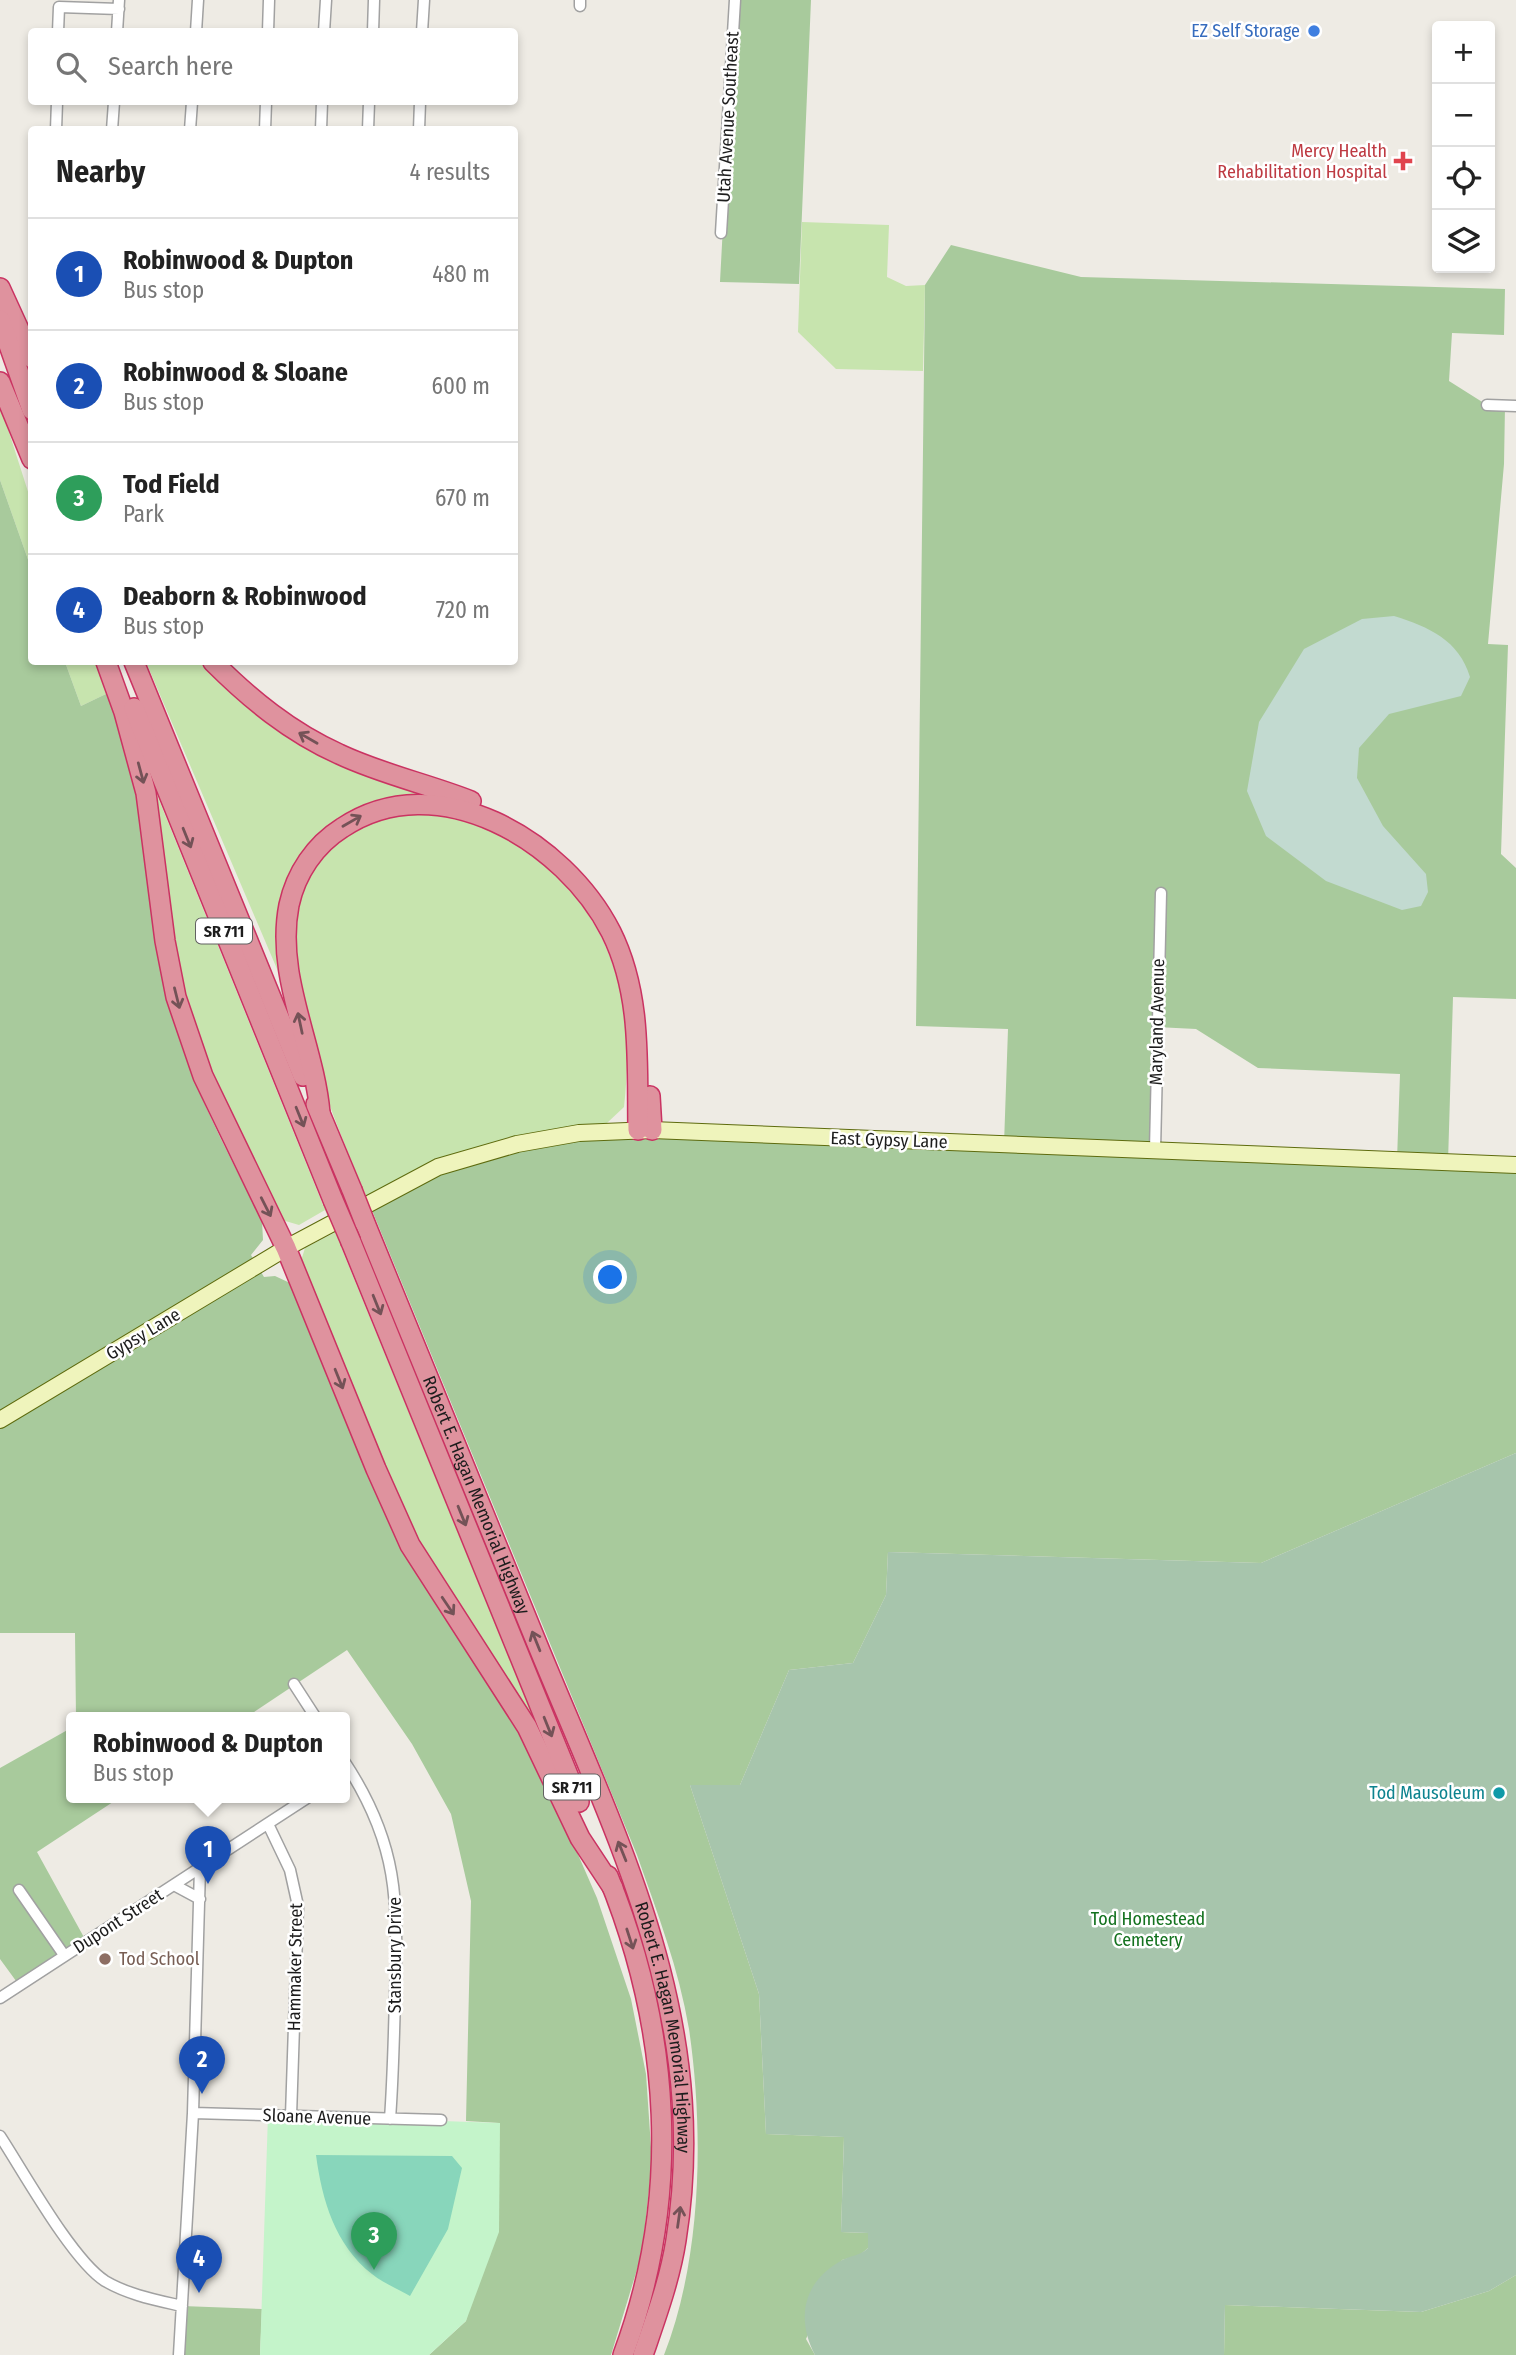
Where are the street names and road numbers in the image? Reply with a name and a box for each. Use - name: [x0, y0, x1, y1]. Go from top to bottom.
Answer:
- street label: Utah Avenue Southeast: [713, 31, 743, 203]
- road number: SR 711: [196, 918, 252, 944]
- street label: Maryland Avenue: [1145, 958, 1169, 1086]
- street label: East Gypsy Lane: [830, 1127, 948, 1153]
- street label: Gypsy Lane: [102, 1303, 184, 1365]
- street label: Robert E. Hagan Memorial Highway: [418, 1373, 535, 1618]
- road number: SR 711: [544, 1774, 600, 1800]
- street label: Dupont Street: [69, 1884, 167, 1958]
- street label: Stansbury Drive: [384, 1897, 406, 2013]
- street label: Robert E. Hagan Memorial Highway: [630, 1899, 695, 2153]
- street label: Hammaker Street: [283, 1903, 307, 2031]
- street label: Sloane Avenue: [262, 2104, 372, 2130]

